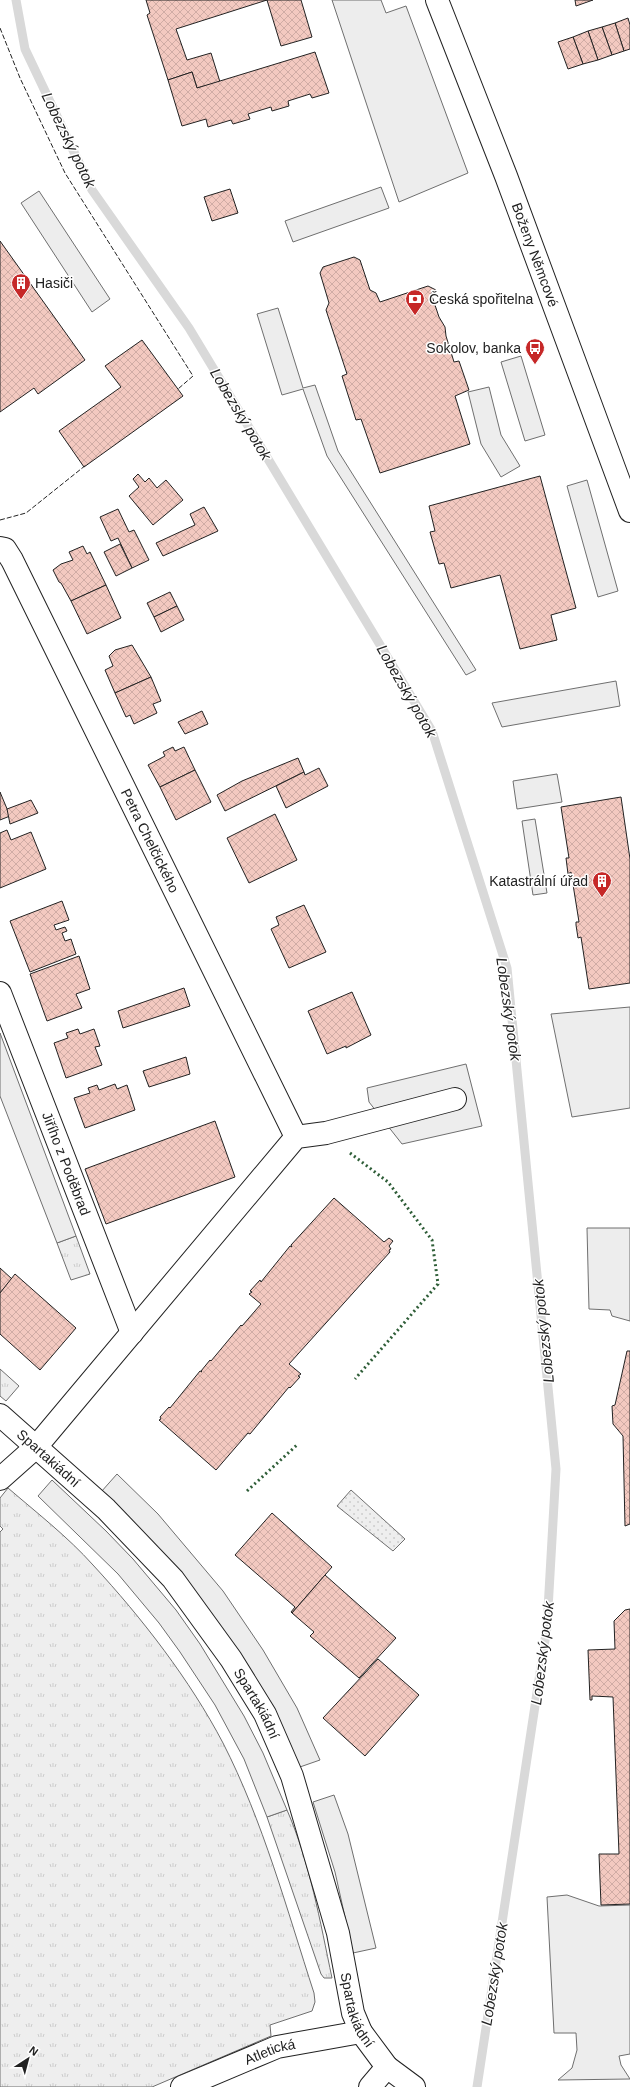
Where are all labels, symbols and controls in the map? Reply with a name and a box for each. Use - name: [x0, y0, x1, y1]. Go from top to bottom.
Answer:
- water label: Lobezský potok: [39, 89, 100, 192]
- street label: Boženy Němcové: [509, 200, 562, 309]
- building icon: Hasiči: [10, 272, 32, 300]
- place label: Hasiči: [35, 275, 73, 291]
- bank icon: Česká spořitelna: [404, 288, 426, 316]
- place label: Česká spořitelna: [429, 291, 533, 307]
- bus stop icon: Sokolov, banka: [524, 337, 546, 365]
- place label: Sokolov, banka: [426, 340, 521, 356]
- water label: Lobezský potok: [207, 365, 276, 464]
- water label: Lobezský potok: [374, 642, 441, 742]
- street label: Petra Chelčického: [118, 786, 183, 895]
- building icon: Katastrální úřad: [591, 870, 613, 898]
- place label: Katastrální úřad: [489, 873, 588, 889]
- water label: Lobezský potok: [493, 956, 525, 1063]
- street label: Jiřího z Poděbrad: [39, 1109, 94, 1218]
- water label: Lobezský potok: [529, 1277, 557, 1384]
- street label: Spartakiádní: [14, 1426, 83, 1490]
- water label: Lobezský potok: [527, 1599, 557, 1706]
- street label: Spartakiádní: [231, 1665, 283, 1741]
- water label: Lobezský potok: [477, 1920, 511, 2027]
- street label: Spartakiádní: [338, 1971, 378, 2051]
- street label: Atletická: [242, 2036, 297, 2068]
- north arrow: [8, 2039, 48, 2079]
- text: N: [27, 2044, 41, 2058]

